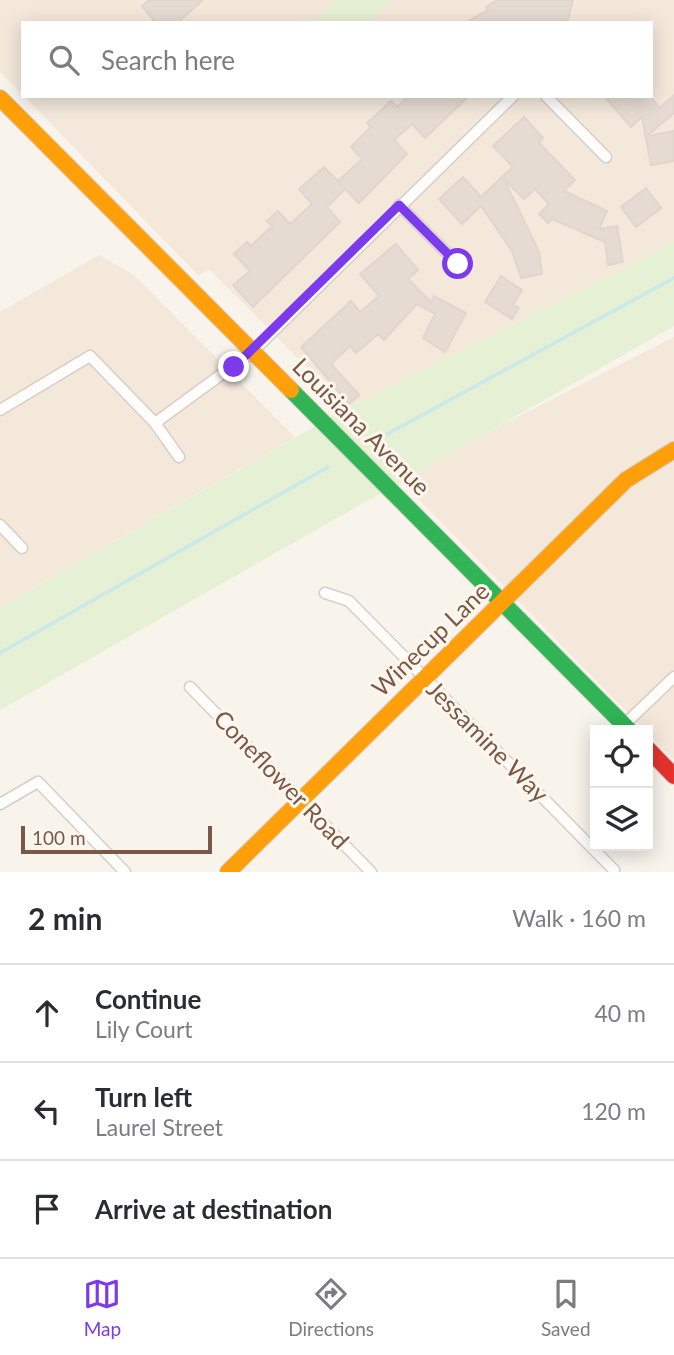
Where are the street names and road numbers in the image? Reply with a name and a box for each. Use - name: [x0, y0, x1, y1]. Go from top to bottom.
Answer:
- street label: Louisiana Avenue: [287, 351, 437, 501]
- street label: Winecup Lane: [365, 576, 494, 702]
- street label: Jessamine Way: [421, 674, 555, 808]
- street label: Coneflower Road: [208, 703, 356, 854]

